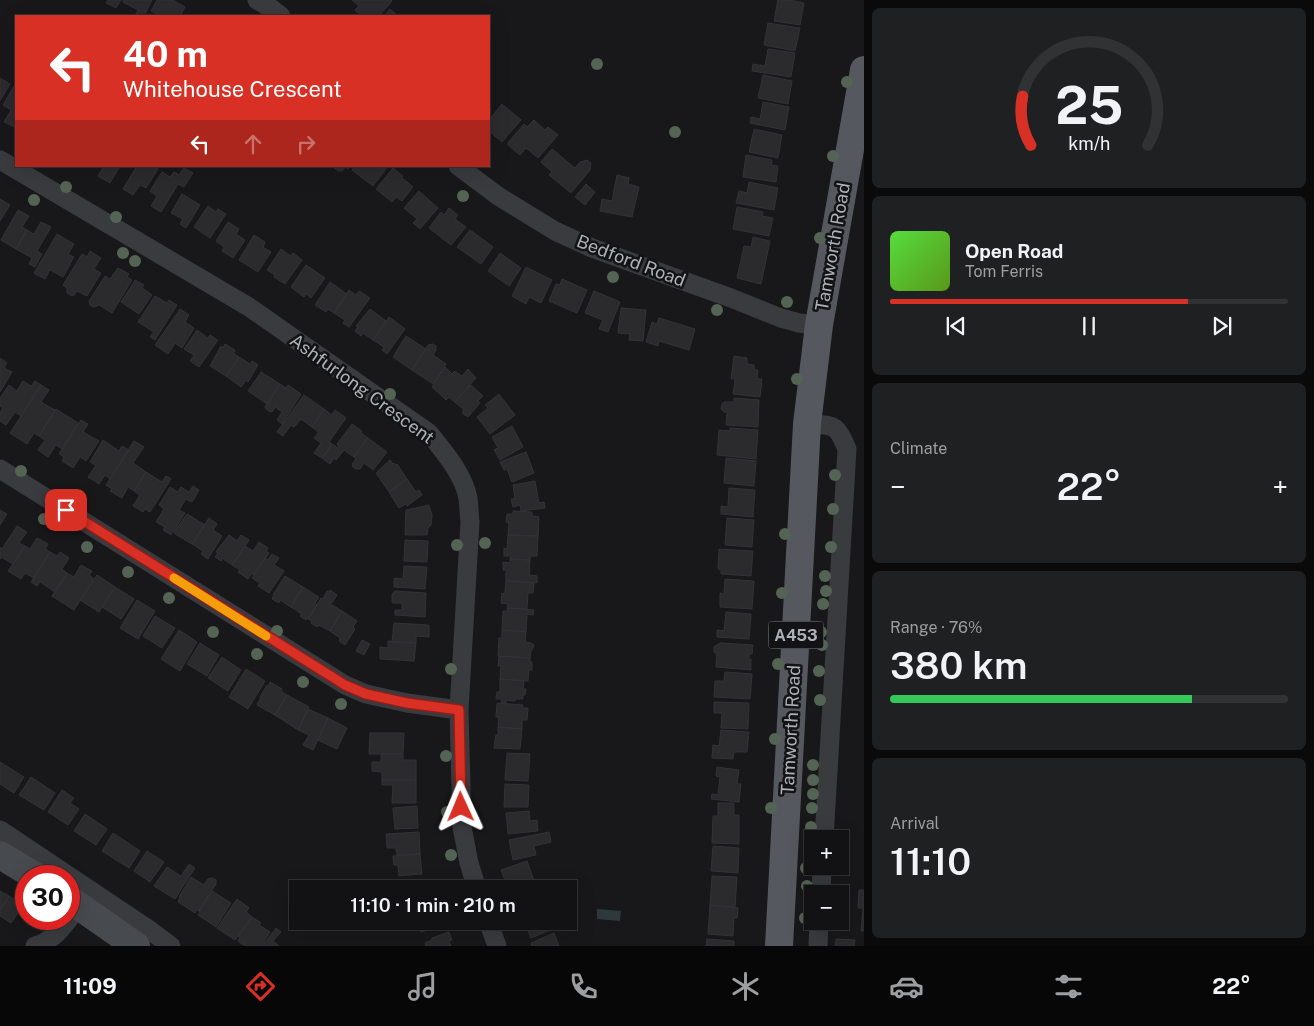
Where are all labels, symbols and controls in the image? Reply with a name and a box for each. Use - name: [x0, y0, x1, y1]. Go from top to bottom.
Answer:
- text: 40 m: [123, 34, 208, 75]
- icon: left: [40, 35, 105, 100]
- text: 25: [1055, 75, 1123, 136]
- text: Whitehouse Crescent: [123, 76, 342, 102]
- icon: left: [186, 130, 214, 158]
- icon: ahead: [239, 130, 267, 158]
- icon: right: [292, 130, 320, 158]
- text: km/h: [1068, 133, 1110, 154]
- street label: Tamworth Road: [811, 181, 854, 313]
- street label: Bedford Road: [574, 230, 689, 291]
- text: Open Road: [965, 240, 1063, 262]
- text: Tom Ferris: [965, 262, 1043, 281]
- icon: previous: [942, 312, 970, 340]
- icon: pause: [1075, 312, 1103, 340]
- icon: next: [1208, 312, 1236, 340]
- street label: Ashfurlong Crescent: [286, 329, 438, 448]
- text: Climate: [890, 439, 947, 458]
- text: 22°: [1057, 464, 1121, 509]
- text: −: [890, 470, 906, 503]
- text: +: [1272, 470, 1288, 503]
- pin: [45, 489, 87, 531]
- icon: arrive: [52, 496, 80, 524]
- text: Range · 76%: [890, 618, 982, 637]
- road number: A453: [768, 622, 824, 648]
- text: 380 km: [890, 643, 1027, 688]
- street label: Tamworth Road: [777, 664, 804, 795]
- position arrow: [434, 780, 486, 832]
- text: Arrival: [890, 814, 939, 833]
- map controls: [804, 830, 849, 930]
- button: +: [804, 830, 849, 875]
- text: 11:10: [890, 839, 971, 884]
- speed limit sign: 30: [15, 865, 80, 930]
- button: −: [804, 885, 849, 930]
- text: 11:10 · 1 min · 210 m: [350, 894, 516, 916]
- icon: directions: [243, 969, 278, 1004]
- icon: music: [405, 969, 440, 1004]
- icon: phone: [566, 969, 601, 1004]
- icon: climate: [728, 969, 763, 1004]
- icon: car: [889, 969, 924, 1004]
- icon: filters: [1051, 969, 1086, 1004]
- text: 11:09: [63, 973, 117, 999]
- text: 22°: [1212, 973, 1251, 999]

